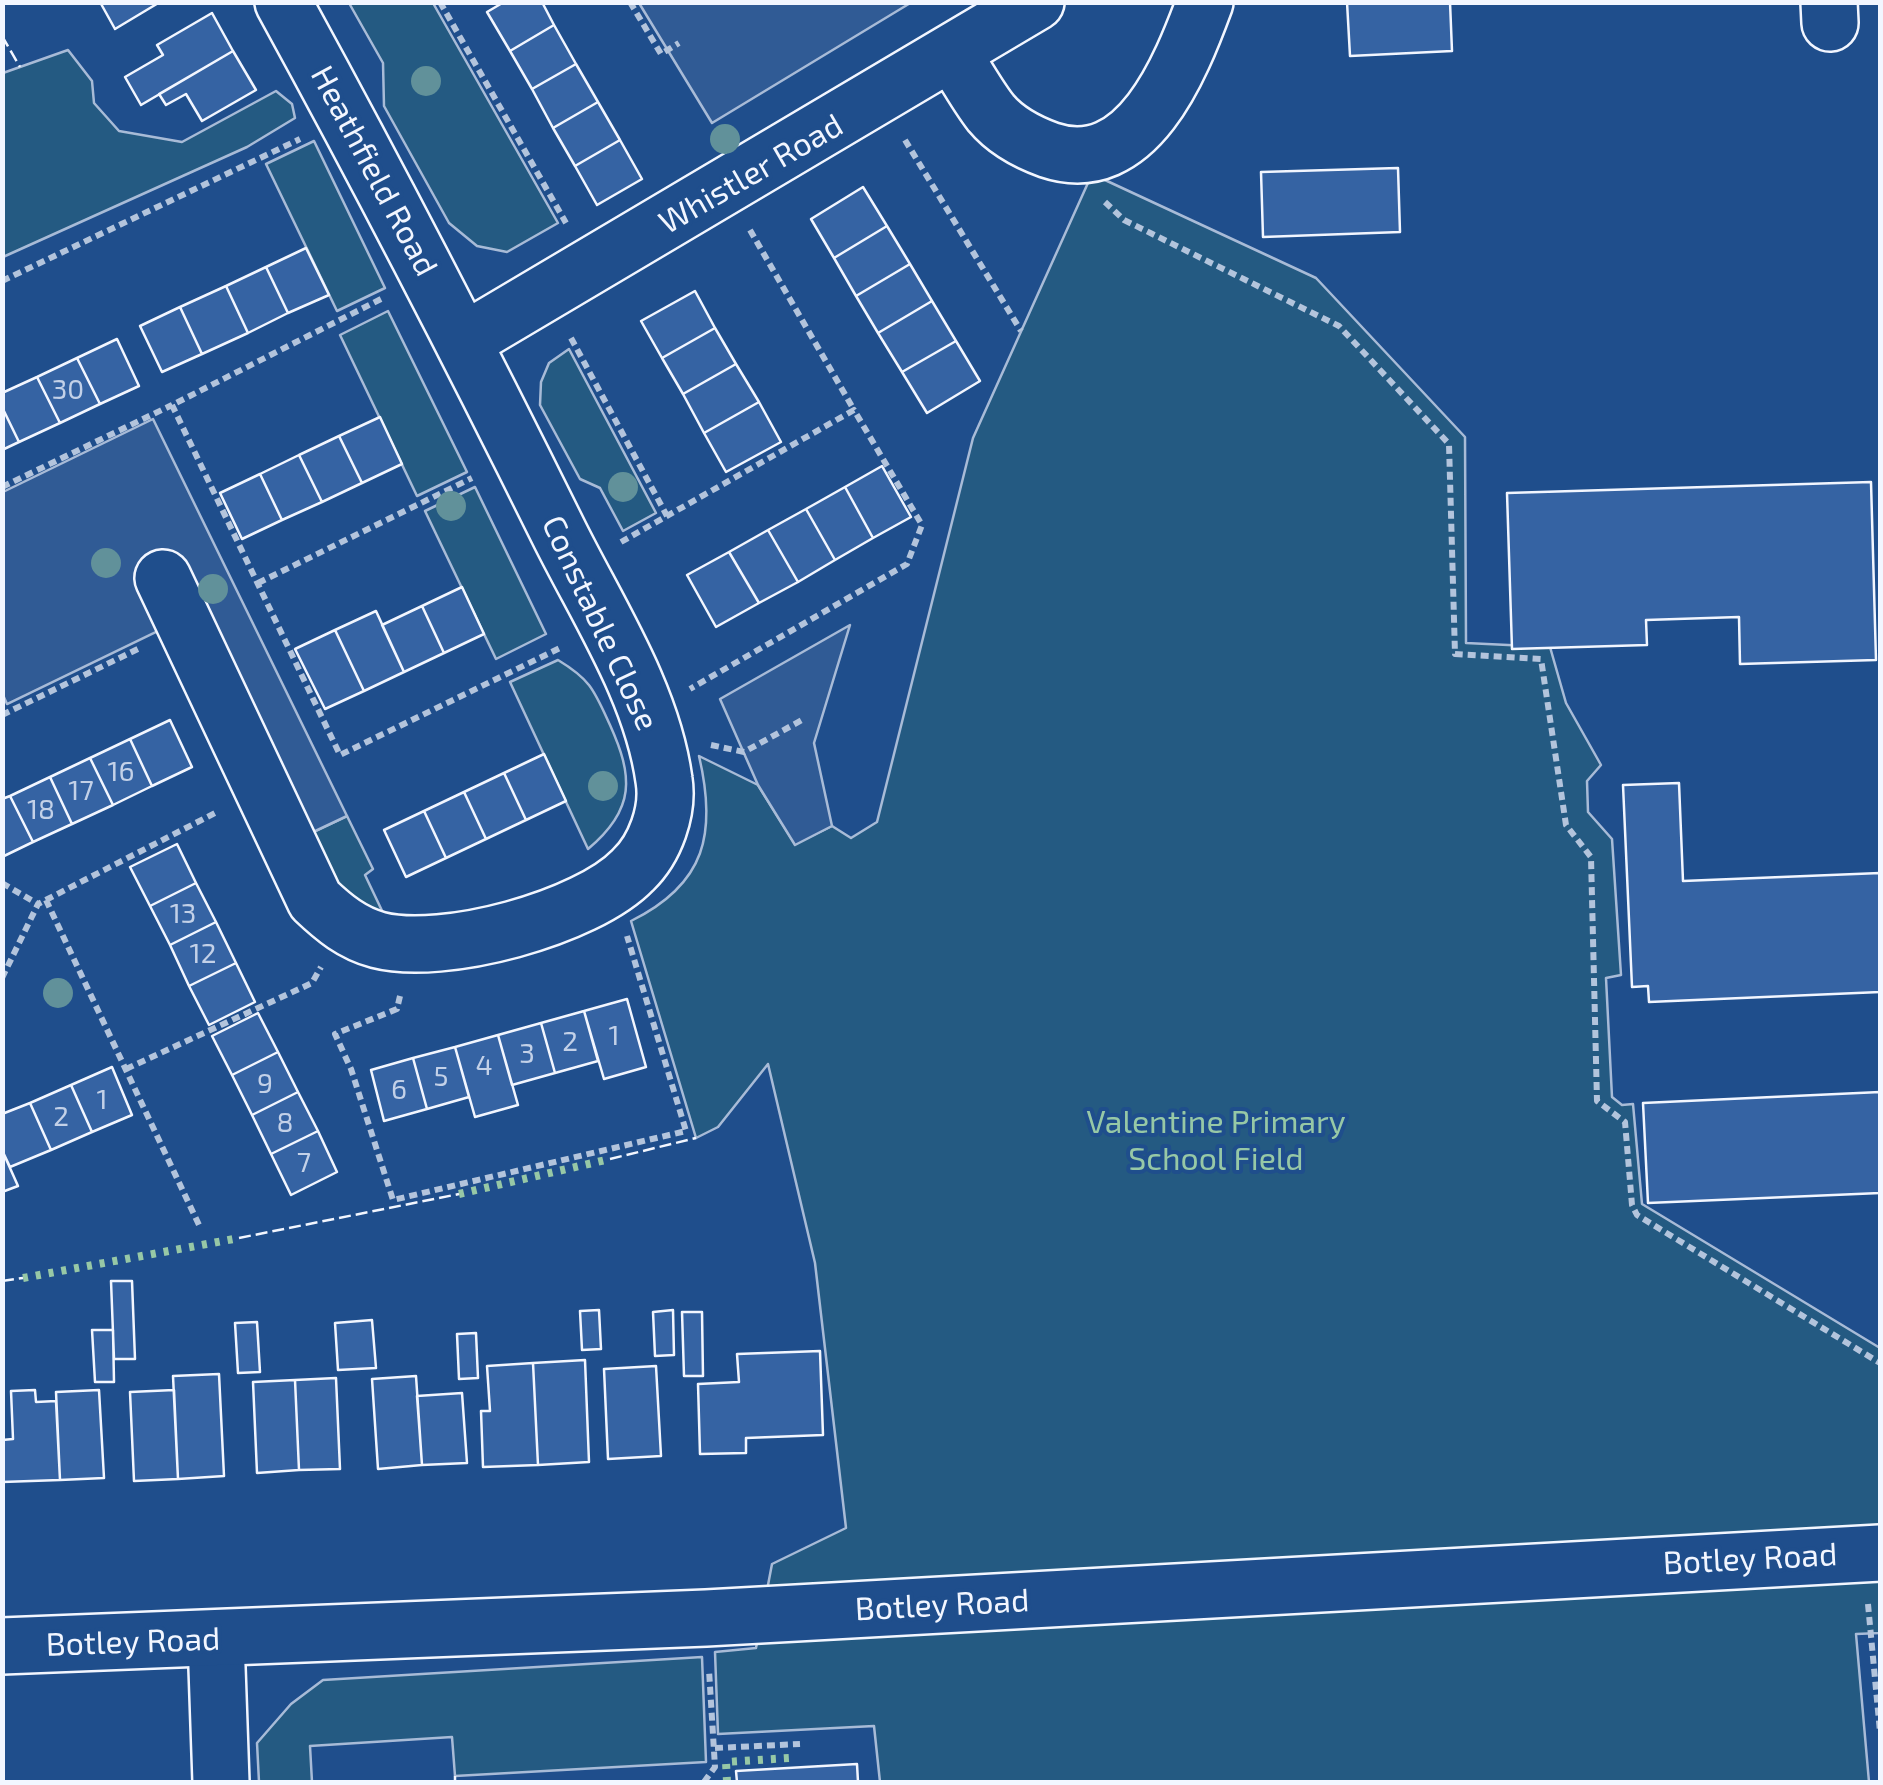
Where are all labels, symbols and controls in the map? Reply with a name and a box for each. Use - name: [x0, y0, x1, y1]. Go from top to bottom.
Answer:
- street label: Heathfield Road: [303, 59, 445, 283]
- street label: Whistler Road: [652, 106, 850, 242]
- house number: 30: [52, 373, 84, 407]
- street label: Constable Close: [533, 510, 667, 736]
- house number: 16: [107, 755, 135, 789]
- house number: 17: [68, 774, 94, 808]
- house number: 18: [27, 793, 55, 827]
- house number: 13: [170, 897, 196, 931]
- house number: 12: [190, 937, 216, 971]
- house number: 1: [608, 1019, 620, 1053]
- house number: 2: [562, 1025, 578, 1059]
- house number: 3: [519, 1037, 535, 1071]
- house number: 4: [475, 1049, 493, 1083]
- house number: 5: [433, 1060, 449, 1094]
- house number: 9: [257, 1067, 273, 1101]
- house number: 6: [391, 1073, 407, 1107]
- house number: 1: [96, 1083, 108, 1117]
- house number: 2: [53, 1100, 69, 1134]
- park label: Valentine Primary School Field: [1086, 1103, 1346, 1178]
- house number: 8: [277, 1106, 293, 1140]
- house number: 7: [297, 1146, 311, 1180]
- street label: Botley Road: [1662, 1535, 1838, 1583]
- street label: Botley Road: [854, 1581, 1030, 1629]
- street label: Botley Road: [45, 1620, 221, 1664]

